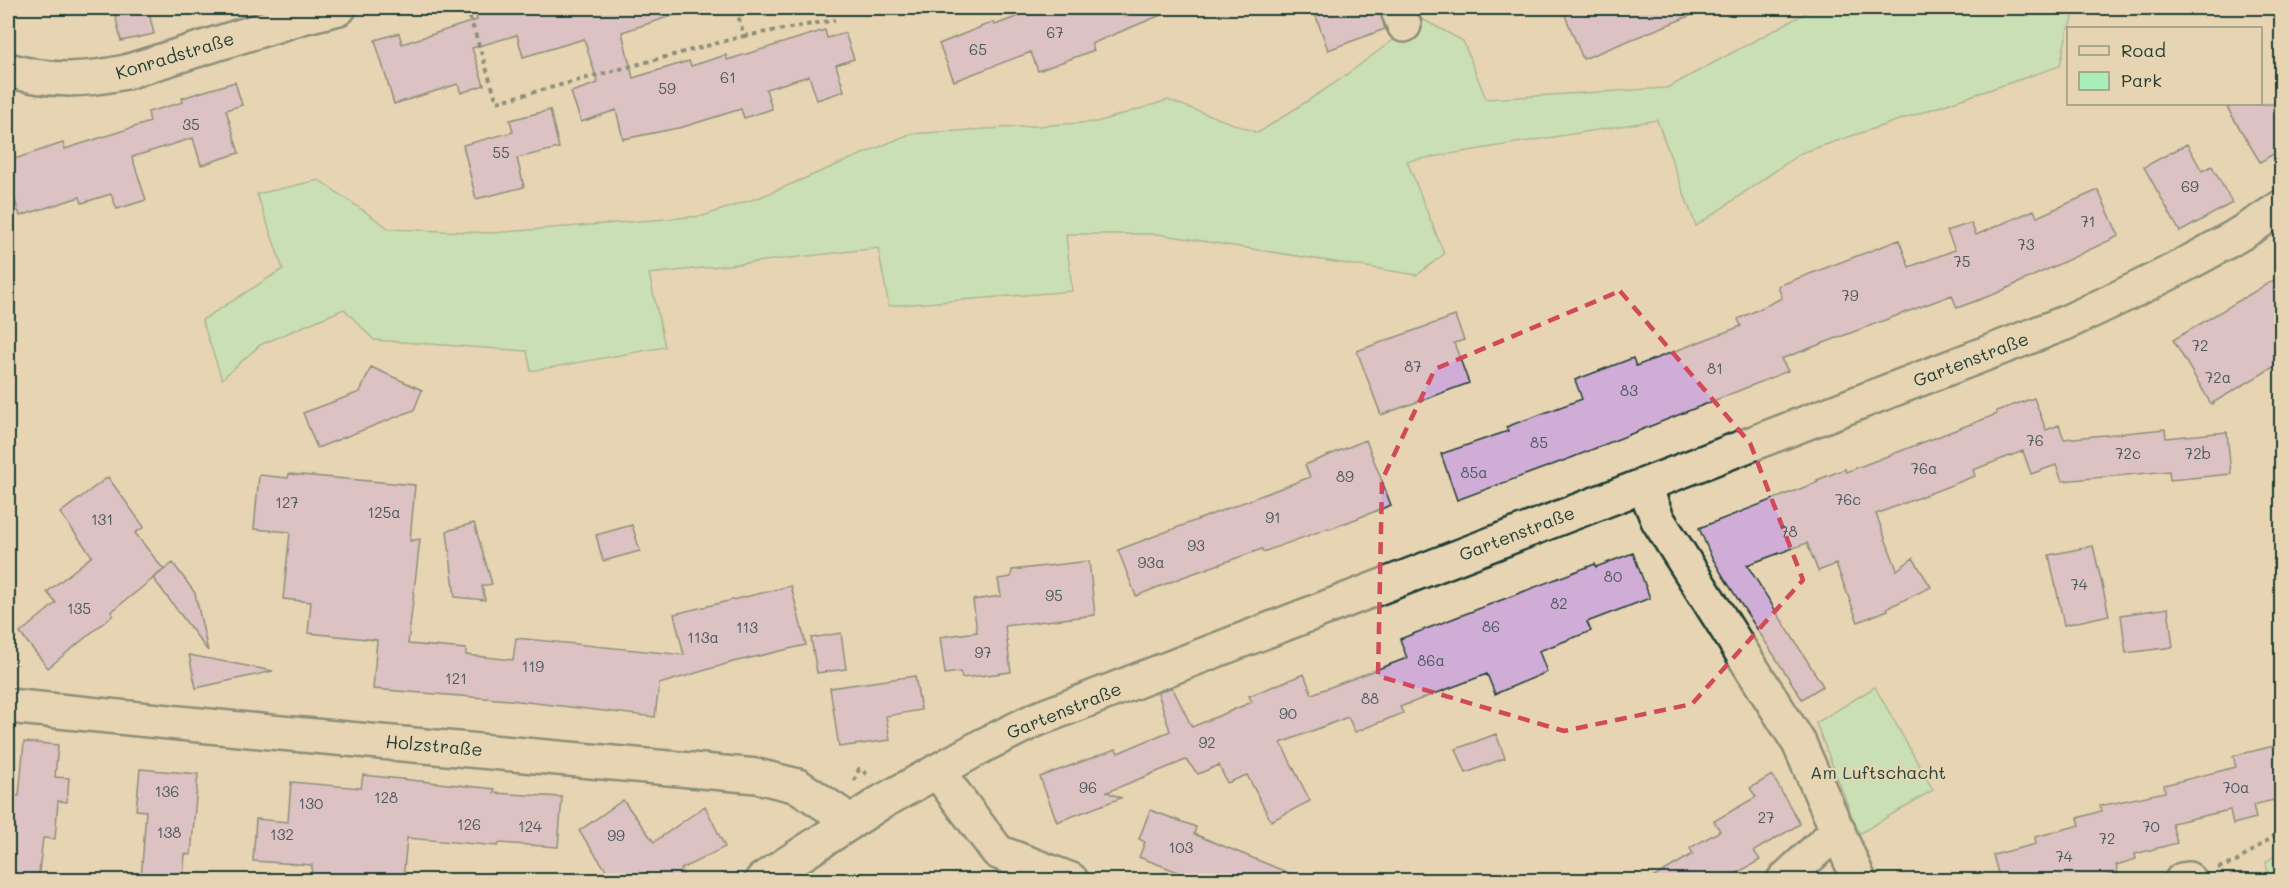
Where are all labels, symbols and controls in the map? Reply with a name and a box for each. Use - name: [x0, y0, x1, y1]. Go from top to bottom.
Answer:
- house number: 67: [1046, 22, 1064, 42]
- street label: Konradstraße: [113, 26, 237, 84]
- legend: [2067, 27, 2262, 105]
- text: Road: [2121, 38, 2166, 62]
- house number: 65: [969, 39, 987, 59]
- house number: 61: [720, 67, 736, 87]
- text: Park: [2121, 68, 2162, 92]
- house number: 59: [658, 78, 676, 98]
- house number: 35: [182, 114, 200, 134]
- house number: 55: [492, 142, 510, 162]
- house number: 69: [2181, 176, 2199, 196]
- house number: 71: [2080, 211, 2096, 231]
- house number: 73: [2017, 234, 2035, 254]
- house number: 75: [1953, 251, 1971, 271]
- house number: 79: [1841, 285, 1859, 305]
- street label: Gartenstraße: [1909, 326, 2032, 392]
- house number: 72: [2192, 335, 2208, 355]
- house number: 87: [1404, 356, 1422, 376]
- house number: 81: [1707, 358, 1723, 378]
- house number: 72a: [2205, 367, 2231, 387]
- house number: 83: [1620, 380, 1638, 400]
- house number: 76: [2026, 430, 2044, 450]
- house number: 85: [1530, 432, 1548, 452]
- house number: 72c: [2115, 443, 2141, 463]
- house number: 72b: [2185, 443, 2211, 463]
- house number: 76a: [1911, 458, 1937, 478]
- house number: 85a: [1460, 462, 1488, 482]
- house number: 89: [1336, 466, 1354, 486]
- house number: 76c: [1835, 489, 1861, 509]
- house number: 127: [275, 492, 299, 512]
- street label: Gartenstraße: [1455, 500, 1578, 566]
- house number: 125a: [367, 502, 401, 522]
- house number: 91: [1265, 507, 1281, 527]
- house number: 131: [91, 509, 113, 529]
- house number: 78: [1780, 521, 1798, 541]
- house number: 93: [1187, 535, 1205, 555]
- house number: 93a: [1137, 552, 1165, 572]
- house number: 80: [1604, 566, 1622, 586]
- house number: 74: [2070, 574, 2088, 594]
- house number: 95: [1045, 585, 1063, 605]
- house number: 82: [1550, 593, 1568, 613]
- house number: 135: [67, 598, 91, 618]
- house number: 86: [1482, 616, 1500, 636]
- house number: 113: [736, 617, 758, 637]
- house number: 113a: [687, 627, 719, 647]
- house number: 97: [974, 642, 992, 662]
- house number: 86a: [1417, 650, 1445, 670]
- house number: 119: [522, 656, 544, 676]
- house number: 121: [445, 668, 467, 688]
- street label: Gartenstraße: [1003, 676, 1125, 744]
- house number: 88: [1361, 688, 1379, 708]
- house number: 90: [1279, 703, 1297, 723]
- street label: Holzstraße: [384, 729, 484, 761]
- house number: 92: [1198, 732, 1216, 752]
- park label: Am Luftschacht: [1810, 760, 1946, 784]
- house number: 96: [1079, 777, 1097, 797]
- house number: 70a: [2223, 777, 2249, 797]
- house number: 136: [155, 781, 179, 801]
- house number: 128: [374, 787, 398, 807]
- house number: 130: [299, 793, 323, 813]
- house number: 27: [1758, 807, 1774, 827]
- house number: 126: [457, 814, 481, 834]
- house number: 124: [518, 816, 542, 836]
- house number: 70: [2142, 816, 2160, 836]
- house number: 138: [157, 822, 181, 842]
- house number: 132: [270, 824, 294, 844]
- house number: 99: [607, 825, 625, 845]
- house number: 72: [2099, 828, 2115, 848]
- house number: 103: [1169, 837, 1194, 857]
- house number: 74: [2055, 846, 2073, 866]

